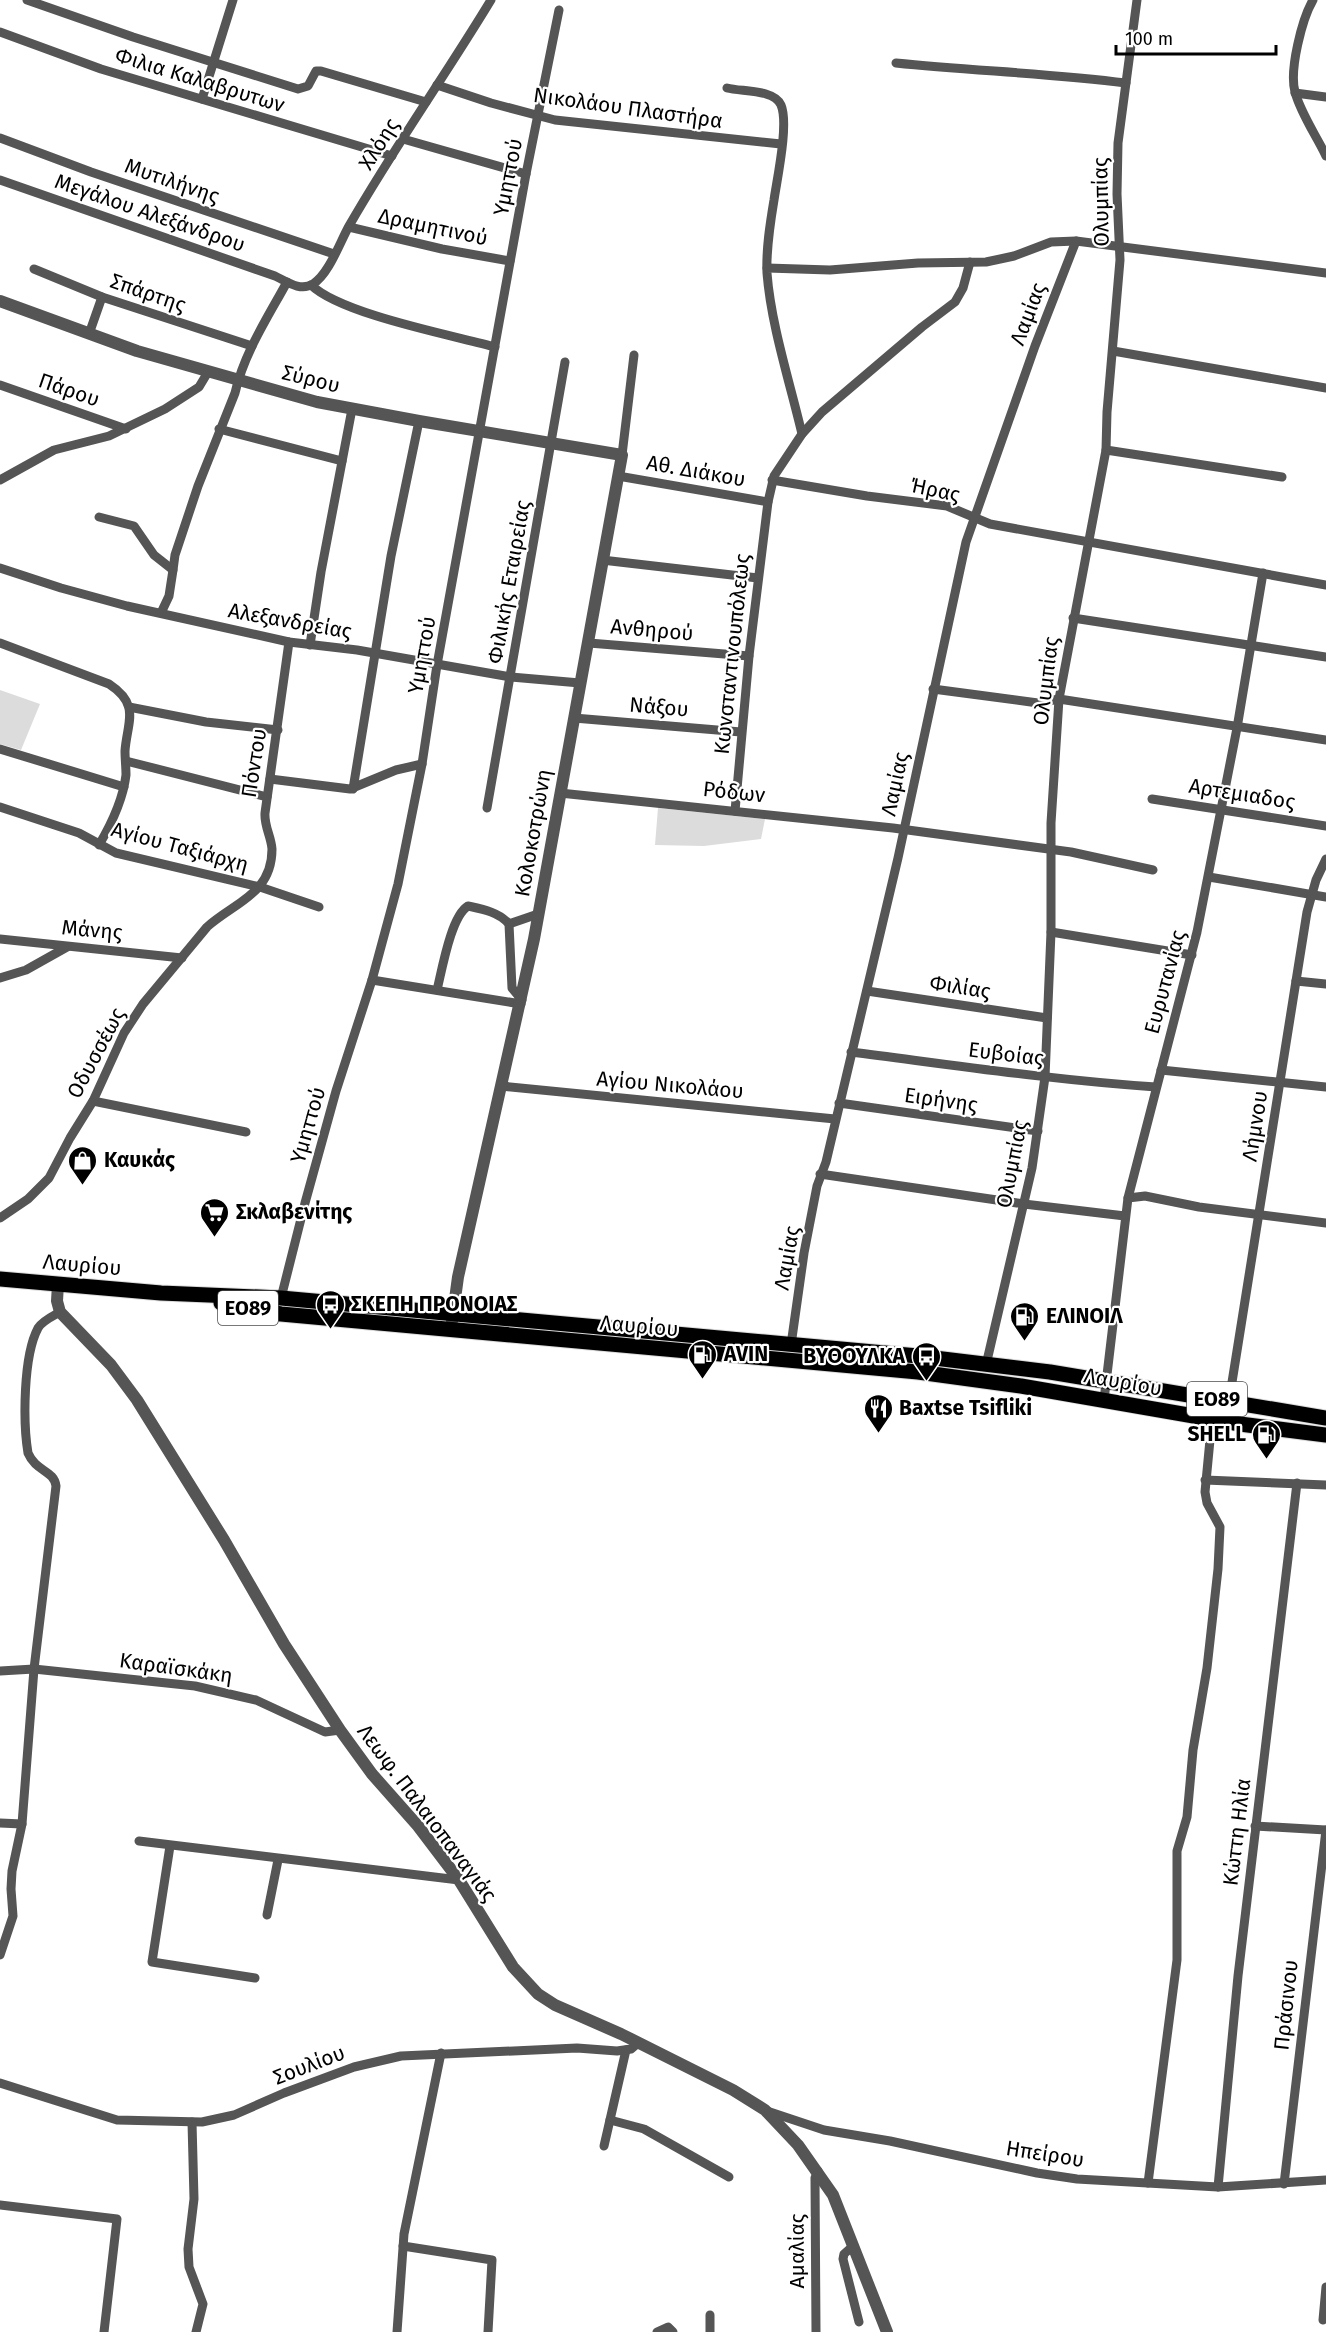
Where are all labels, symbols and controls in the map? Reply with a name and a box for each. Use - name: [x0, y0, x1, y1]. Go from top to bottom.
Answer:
- scale bar: [1116, 18, 1276, 56]
- text: 100 m: [1125, 28, 1173, 50]
- street label: Φιλια Καλαβρυτων: [112, 42, 288, 118]
- street label: Νικολάου Πλαστήρα: [532, 82, 724, 134]
- street label: Χλόης: [353, 113, 405, 175]
- street label: Υμηττού: [488, 136, 528, 218]
- street label: Μυτιλήνης: [121, 153, 223, 209]
- street label: Ολυμπίας: [1087, 157, 1115, 247]
- street label: Μεγάλου Αλεξάνδρου: [51, 168, 249, 258]
- street label: Δραμητινού: [376, 203, 490, 251]
- street label: Σπάρτης: [107, 268, 189, 318]
- street label: Λαμίας: [1004, 279, 1052, 349]
- street label: Σύρου: [279, 359, 343, 399]
- street label: Πάρου: [35, 367, 103, 413]
- street label: Αθ. Διάκου: [644, 449, 748, 493]
- street label: Ήρας: [908, 472, 963, 508]
- street label: Φιλικής Εταιρείας: [482, 498, 536, 666]
- street label: Κωνσταντινουπόλεως: [709, 552, 755, 756]
- street label: Αλεξανδρείας: [226, 597, 354, 645]
- street label: Ανθηρού: [609, 613, 695, 647]
- street label: Υμηττού: [402, 614, 442, 696]
- street label: Ολυμπίας: [1028, 635, 1064, 727]
- street label: Νάξου: [628, 691, 690, 723]
- street label: Πόντου: [236, 726, 272, 800]
- street label: Λαμίας: [876, 749, 914, 818]
- street label: Κολοκοτρώνη: [509, 767, 557, 899]
- street label: Αρτεμιαδος: [1187, 773, 1297, 815]
- street label: Ρόδων: [702, 776, 766, 808]
- street label: Αγίου Ταξιάρχη: [109, 816, 251, 878]
- street label: Μάνης: [60, 914, 124, 946]
- street label: Ευρυτανίας: [1139, 927, 1191, 1037]
- street label: Φιλίας: [928, 969, 992, 1005]
- street label: Οδυσσέως: [61, 1003, 131, 1103]
- street label: Ευβοίας: [967, 1036, 1045, 1072]
- street label: Αγίου Νικολάου: [595, 1066, 745, 1104]
- street label: Ειρήνης: [903, 1082, 980, 1118]
- street label: Υμηττού: [285, 1084, 331, 1166]
- street label: Λήμνου: [1237, 1089, 1273, 1163]
- street label: Ολυμπίας: [991, 1118, 1033, 1210]
- shop icon: Καυκάς: [67, 1144, 99, 1186]
- place label: Καυκάς: [104, 1147, 175, 1173]
- supermarket icon: Σκλαβενίτης: [199, 1196, 231, 1238]
- place label: Σκλαβενίτης: [236, 1199, 352, 1225]
- street label: Λαμίας: [769, 1224, 805, 1292]
- street label: Λαυρίου: [42, 1249, 122, 1281]
- bus stop icon: ΣΚΕΠΗ ΠΡΟΝΟΙΑΣ: [314, 1288, 346, 1330]
- road number: ΕΟ89: [218, 1291, 278, 1325]
- place label: ΣΚΕΠΗ ΠΡΟΝΟΙΑΣ: [351, 1291, 518, 1317]
- fuel station icon: ΕΛΙΝΟΙΛ: [1009, 1300, 1041, 1342]
- place label: ΕΛΙΝΟΙΛ: [1046, 1303, 1123, 1329]
- street label: Λαυρίου: [599, 1310, 679, 1342]
- fuel station icon: AVIN: [687, 1338, 719, 1380]
- bus stop icon: ΒΥΘΟΥΛΚΑ: [910, 1340, 942, 1382]
- place label: AVIN: [723, 1341, 768, 1367]
- place label: ΒΥΘΟΥΛΚΑ: [803, 1343, 906, 1369]
- street label: Λαυρίου: [1082, 1362, 1164, 1402]
- road number: ΕΟ89: [1187, 1382, 1247, 1416]
- restaurant icon: Baxtse Tsifliki: [862, 1392, 894, 1434]
- place label: Baxtse Tsifliki: [899, 1395, 1032, 1421]
- fuel station icon: SHELL: [1251, 1418, 1283, 1460]
- place label: SHELL: [1187, 1421, 1246, 1447]
- street label: Καραϊσκάκη: [118, 1647, 234, 1689]
- street label: Λεωφ. Παλαιοπαναγιάς: [352, 1719, 502, 1907]
- street label: Κώττη Ηλία: [1218, 1777, 1256, 1887]
- street label: Πράσινου: [1268, 1958, 1304, 2052]
- street label: Σουλίου: [270, 2040, 348, 2090]
- street label: Ηπείρου: [1004, 2135, 1086, 2173]
- street label: Αμαλίας: [784, 2213, 810, 2288]

